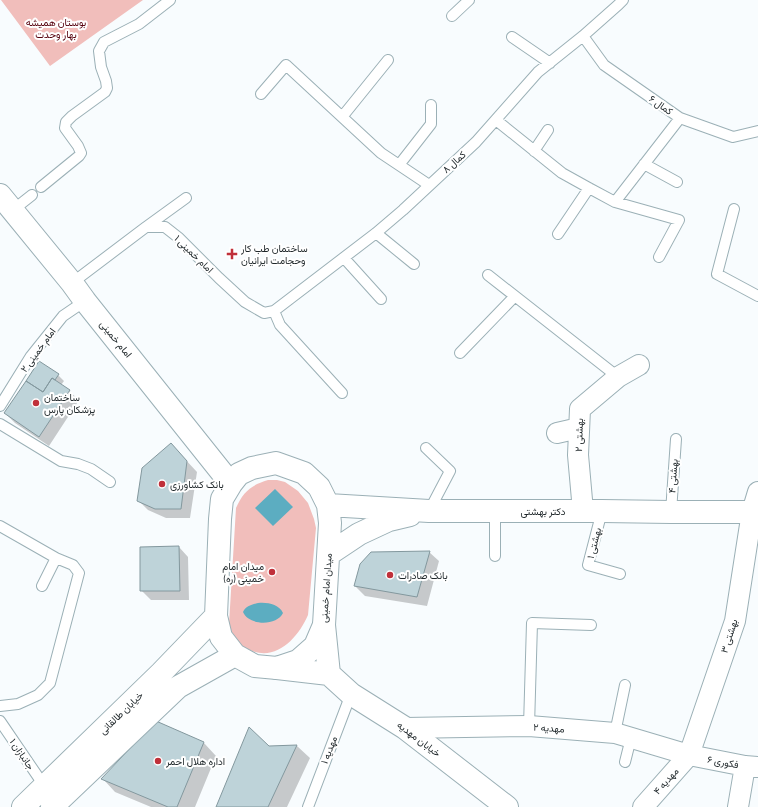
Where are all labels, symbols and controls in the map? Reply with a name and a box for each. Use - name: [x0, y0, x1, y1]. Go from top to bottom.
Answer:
- park label: بوستان همیشه بهار وحدت: [26, 15, 86, 42]
- street label: کمال ۶: [646, 91, 677, 119]
- street label: کمال ۸: [439, 147, 470, 177]
- street label: امام خمینی ۱: [171, 231, 217, 277]
- place label: ساختمان طب کار و‌حجامت ایرانیان: [240, 241, 308, 268]
- marker: ساختمان طب کار و‌حجامت ایرانیان: [226, 248, 238, 260]
- street label: امام خمینی: [96, 317, 136, 361]
- street label: امام خمینی ۲: [17, 325, 59, 375]
- place label: ساختمان پزشکان پارس: [44, 390, 95, 417]
- marker: ساختمان پزشکان پارس: [31, 398, 41, 408]
- street label: بهشتی ۲: [571, 418, 587, 452]
- street label: بهشتی ۴: [664, 458, 682, 494]
- place label: بانک کشاورزی: [170, 477, 224, 492]
- marker: بانک کشاورزی: [157, 479, 167, 489]
- street label: دکتر بهشتی: [520, 504, 566, 519]
- street label: بهشتی ۱: [583, 526, 605, 560]
- street label: میدان امام خمینی: [316, 553, 336, 623]
- place label: میدان امام خمینی (ره): [222, 559, 264, 586]
- marker: میدان امام خمینی (ره): [267, 567, 277, 577]
- place label: بانک صادرات: [398, 568, 448, 583]
- marker: بانک صادرات: [385, 570, 395, 580]
- street label: بهشتی ۳: [716, 617, 742, 655]
- street label: خیابان طالقانی: [95, 688, 147, 738]
- street label: خیابان مهدیه: [394, 718, 444, 761]
- street label: مهدیه ۲: [533, 719, 565, 737]
- street label: مهدیه ۱: [317, 734, 341, 766]
- street label: جانبازان ۱: [6, 735, 38, 773]
- street label: فکوری ۶: [706, 752, 740, 772]
- place label: اداره هلال احمر: [165, 754, 225, 769]
- marker: اداره هلال احمر: [153, 756, 163, 766]
- street label: مهدیه ۴: [650, 764, 682, 798]

